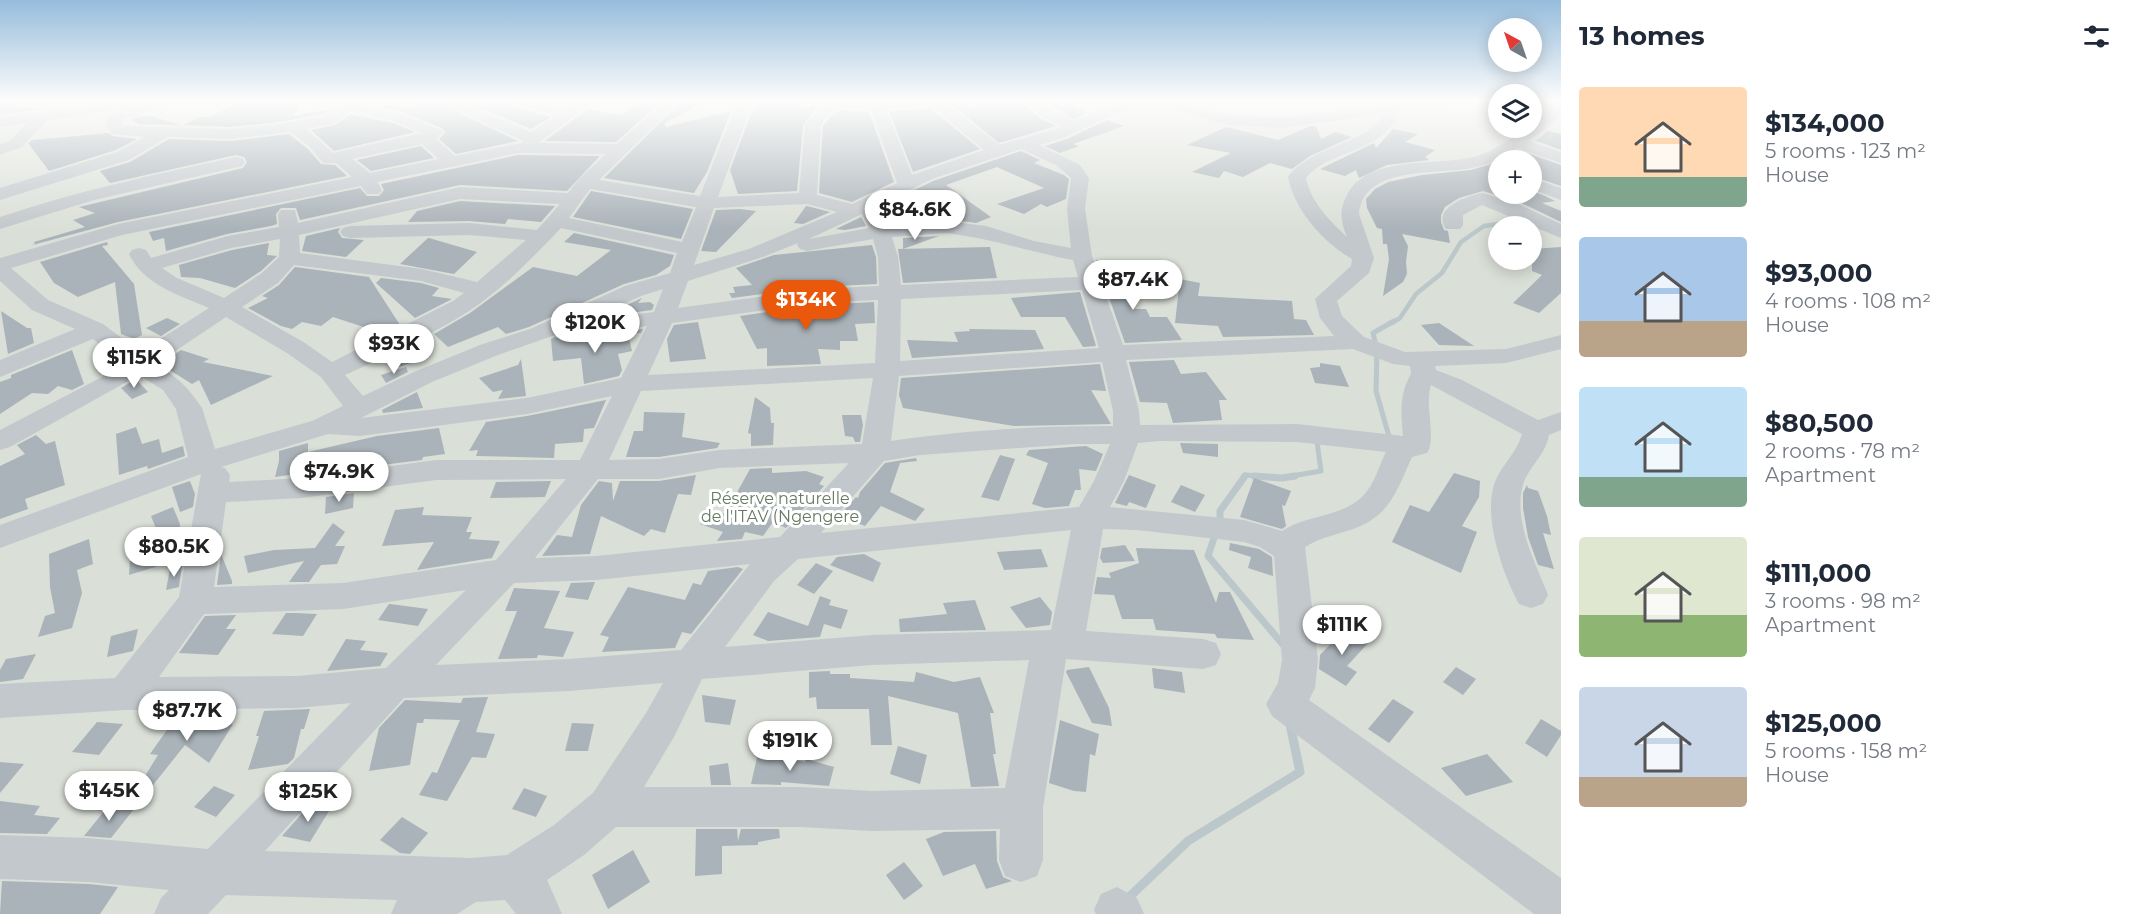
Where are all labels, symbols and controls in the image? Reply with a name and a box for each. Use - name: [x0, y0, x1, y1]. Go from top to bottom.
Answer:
- north arrow: [1488, 18, 1542, 72]
- map controls: [1488, 18, 1542, 270]
- text: 13 homes: [1579, 20, 1705, 52]
- icon: filters: [2080, 20, 2113, 53]
- button: layers: [1488, 84, 1542, 138]
- text: $134,000: [1765, 107, 1885, 139]
- icon: home: [1627, 111, 1699, 183]
- text: 5 rooms · 123 m²: [1765, 139, 1926, 163]
- button: +: [1488, 150, 1542, 204]
- text: House: [1765, 163, 1829, 187]
- pin: $84.6K: [866, 190, 964, 241]
- text: $84.6K: [879, 197, 951, 221]
- button: −: [1488, 216, 1542, 270]
- text: $93,000: [1765, 257, 1872, 289]
- pin: $87.4K: [1084, 260, 1182, 311]
- icon: home: [1627, 261, 1699, 333]
- text: $87.4K: [1097, 267, 1169, 291]
- pin: $134K: [764, 280, 848, 331]
- text: $134K: [776, 287, 836, 311]
- text: 4 rooms · 108 m²: [1765, 289, 1931, 313]
- pin: $120K: [553, 303, 637, 354]
- text: $120K: [565, 310, 625, 334]
- text: House: [1765, 313, 1829, 337]
- pin: $93K: [358, 324, 430, 375]
- text: $93K: [368, 331, 420, 355]
- pin: $115K: [92, 338, 176, 389]
- text: $115K: [107, 345, 161, 369]
- text: $80,500: [1765, 407, 1874, 439]
- icon: home: [1627, 411, 1699, 483]
- text: 2 rooms · 78 m²: [1765, 439, 1920, 463]
- pin: $74.9K: [290, 452, 388, 503]
- text: $74.9K: [304, 459, 374, 483]
- text: Apartment: [1765, 463, 1876, 487]
- park label: Réserve naturelle de l'ITAV (Ngengere: [701, 489, 859, 526]
- pin: $80.5K: [125, 527, 223, 578]
- text: $80.5K: [138, 534, 210, 558]
- text: $111,000: [1765, 557, 1871, 589]
- icon: home: [1627, 561, 1699, 633]
- text: 3 rooms · 98 m²: [1765, 589, 1921, 613]
- pin: $111K: [1300, 605, 1384, 656]
- text: $111K: [1317, 612, 1367, 636]
- text: Apartment: [1765, 613, 1876, 637]
- pin: $87.7K: [138, 691, 236, 742]
- text: $87.7K: [152, 698, 222, 722]
- text: $125,000: [1765, 707, 1882, 739]
- icon: home: [1627, 711, 1699, 783]
- pin: $191K: [748, 721, 832, 772]
- text: $191K: [762, 728, 818, 752]
- text: 5 rooms · 158 m²: [1765, 739, 1927, 763]
- text: House: [1765, 763, 1829, 787]
- pin: $145K: [67, 771, 151, 822]
- pin: $125K: [266, 772, 350, 823]
- text: $145K: [79, 778, 139, 802]
- text: $125K: [279, 779, 337, 803]

